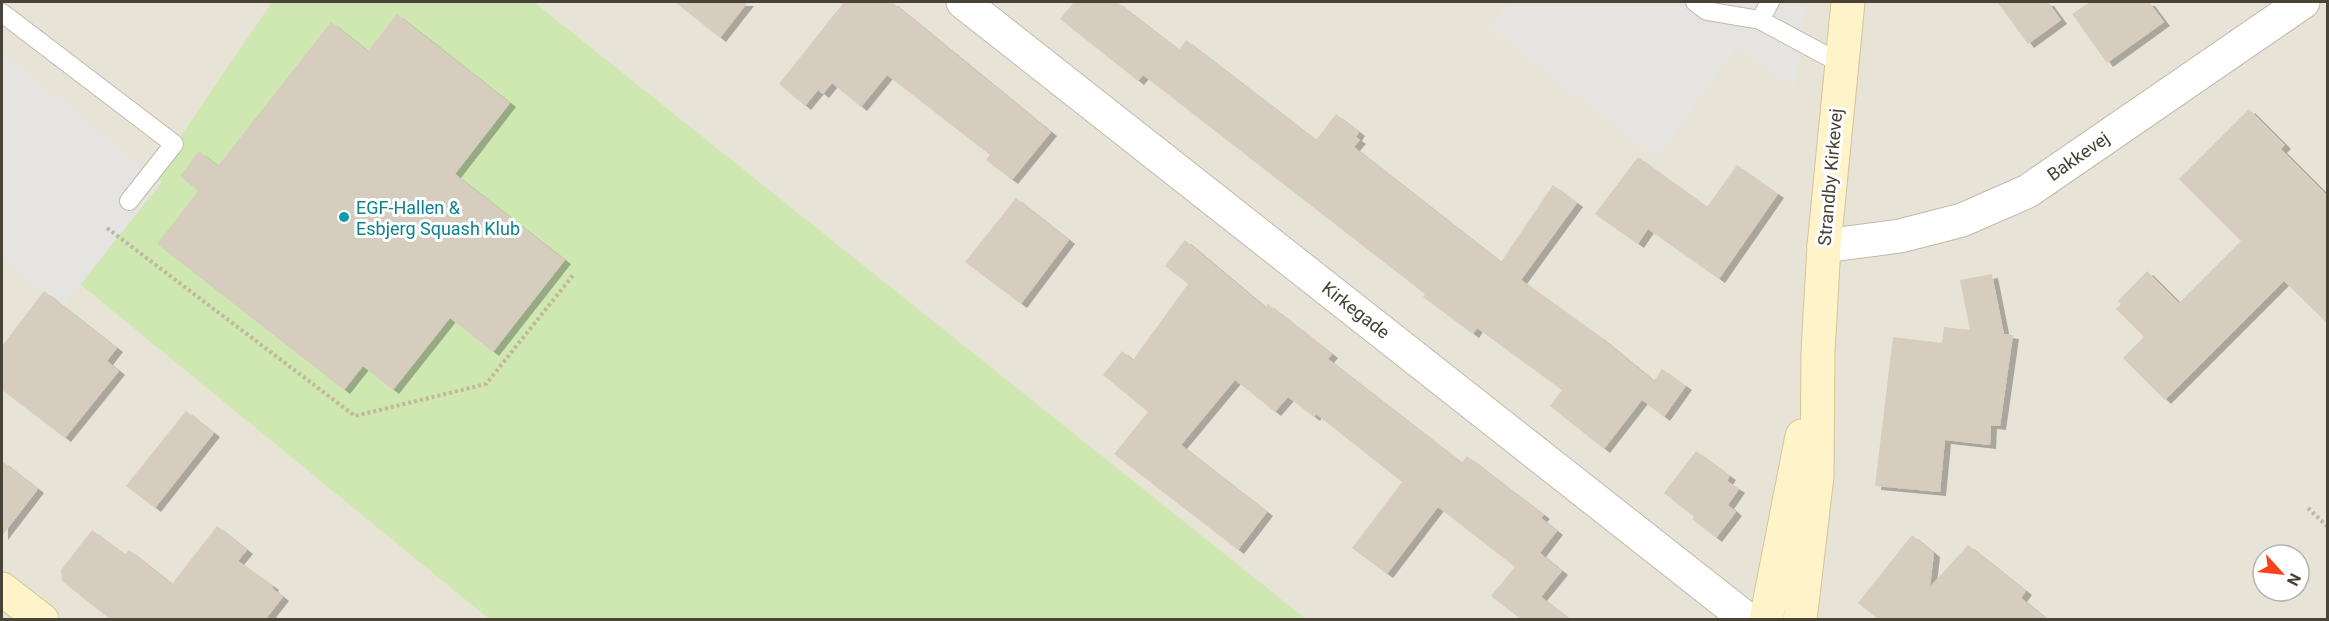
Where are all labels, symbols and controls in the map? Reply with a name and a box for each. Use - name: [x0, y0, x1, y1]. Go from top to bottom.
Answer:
- street label: Strandby Kirkevej: [1814, 107, 1846, 247]
- street label: Bakkevej: [2043, 127, 2113, 185]
- place label: EGF-Hallen & Esbjerg Squash Klub: [356, 197, 520, 239]
- marker: EGF-Hallen & Esbjerg Squash Klub: [337, 210, 351, 224]
- street label: Kirkegade: [1318, 277, 1394, 343]
- north arrow: [2251, 543, 2311, 603]
- text: N: [2283, 570, 2305, 589]

